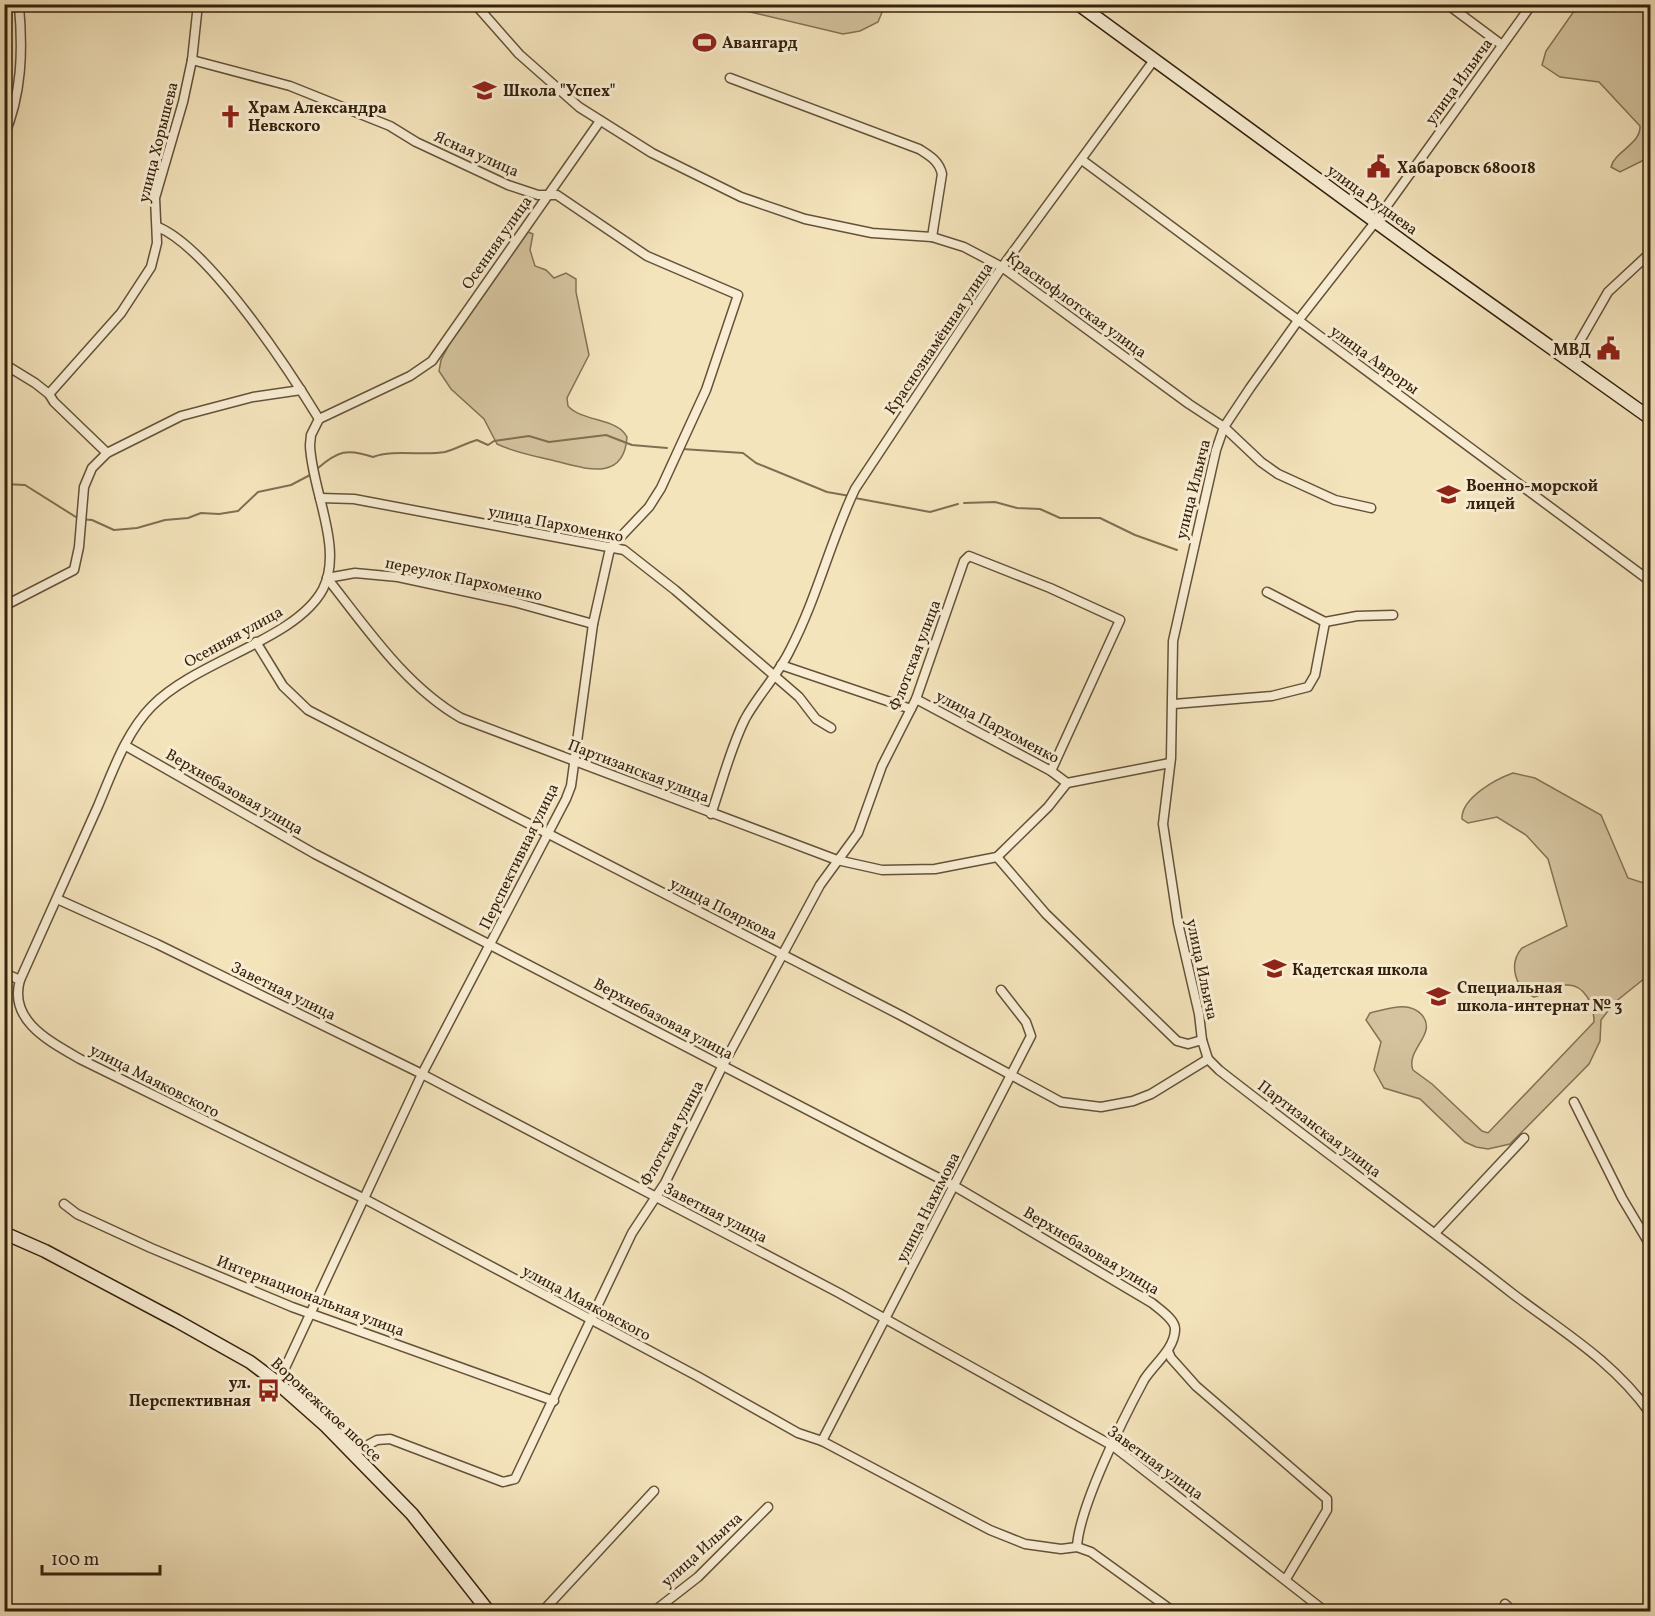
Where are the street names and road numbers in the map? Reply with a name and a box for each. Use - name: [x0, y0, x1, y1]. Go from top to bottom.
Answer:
- street label: улица Ильича: [1421, 34, 1499, 130]
- street label: улица Хорышева: [133, 80, 185, 205]
- street label: Ясная улица: [430, 126, 522, 183]
- street label: улица Руднева: [1322, 160, 1422, 241]
- street label: Осенняя улица: [457, 192, 538, 294]
- street label: Краснофлотская улица: [1001, 247, 1151, 364]
- street label: Краснознамённая улица: [880, 258, 999, 420]
- street label: улица Авроры: [1325, 321, 1423, 400]
- street label: улица Ильича: [1171, 437, 1217, 542]
- street label: улица Пархоменко: [486, 501, 625, 549]
- street label: переулок Пархоменко: [383, 553, 544, 607]
- street label: Флотская улица: [885, 597, 947, 714]
- street label: Осенняя улица: [181, 601, 287, 674]
- street label: улица Пархоменко: [931, 686, 1063, 770]
- street label: Партизанская улица: [564, 735, 712, 809]
- street label: Верхнебазовая улица: [161, 744, 307, 841]
- street label: Перспективная улица: [475, 780, 565, 934]
- street label: улица Пояркова: [665, 873, 781, 946]
- street label: улица Ильича: [1180, 917, 1222, 1022]
- street label: Заветная улица: [227, 957, 339, 1027]
- street label: Верхнебазовая улица: [589, 974, 737, 1066]
- street label: улица Маяковского: [85, 1039, 223, 1124]
- street label: Партизанская улица: [1252, 1076, 1385, 1184]
- street label: Флотская улица: [636, 1077, 710, 1191]
- street label: улица Нахимова: [891, 1149, 966, 1267]
- street label: Заветная улица: [659, 1178, 771, 1249]
- street label: Верхнебазовая улица: [1019, 1202, 1163, 1301]
- street label: Интернациональная улица: [213, 1251, 408, 1343]
- street label: улица Маяковского: [518, 1260, 654, 1347]
- street label: Воронежское шоссе: [265, 1353, 386, 1468]
- street label: Заветная улица: [1102, 1421, 1207, 1506]
- street label: улица Ильича: [657, 1508, 748, 1593]

